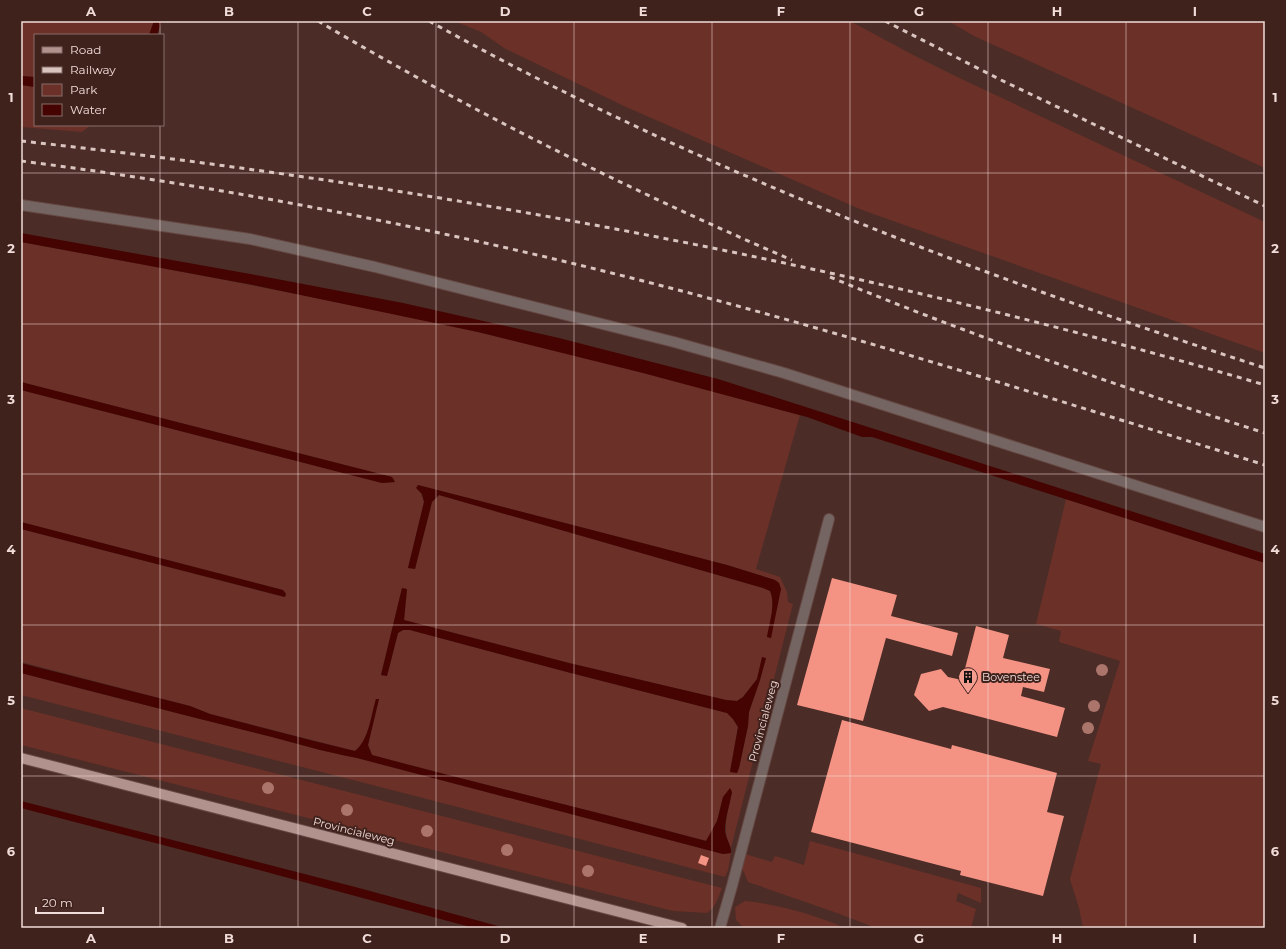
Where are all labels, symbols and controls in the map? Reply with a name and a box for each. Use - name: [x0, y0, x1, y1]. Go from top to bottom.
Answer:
- text: A: [85, 3, 97, 19]
- text: B: [224, 3, 234, 19]
- text: C: [362, 3, 372, 19]
- text: D: [500, 3, 511, 19]
- text: E: [639, 3, 648, 19]
- text: F: [777, 3, 785, 19]
- text: G: [914, 3, 924, 19]
- text: H: [1052, 3, 1062, 19]
- text: I: [1193, 3, 1197, 19]
- legend: [34, 34, 164, 126]
- text: Road: [70, 42, 101, 57]
- text: Railway: [70, 62, 116, 77]
- text: Park: [70, 82, 98, 97]
- text: 1: [8, 89, 14, 105]
- text: 1: [1272, 89, 1278, 105]
- text: Water: [70, 102, 107, 117]
- text: 2: [7, 240, 15, 256]
- text: 2: [1271, 240, 1279, 256]
- text: 3: [6, 391, 15, 407]
- text: 3: [1270, 391, 1279, 407]
- text: 4: [7, 541, 16, 557]
- text: 4: [1271, 541, 1280, 557]
- building icon: Bovenstee: [957, 666, 979, 694]
- place label: Bovenstee: [982, 670, 1040, 684]
- street label: Provincialeweg: [745, 679, 781, 763]
- text: 5: [7, 692, 15, 708]
- text: 5: [1271, 692, 1279, 708]
- street label: Provincialeweg: [312, 814, 396, 848]
- text: 6: [7, 843, 16, 859]
- text: 6: [1271, 843, 1280, 859]
- scale bar: [36, 889, 103, 915]
- text: 20 m: [42, 895, 73, 910]
- text: A: [85, 930, 97, 946]
- text: B: [224, 930, 234, 946]
- text: C: [362, 930, 372, 946]
- text: D: [500, 930, 511, 946]
- text: E: [639, 930, 648, 946]
- text: F: [777, 930, 785, 946]
- text: G: [914, 930, 924, 946]
- text: H: [1052, 930, 1062, 946]
- text: I: [1193, 930, 1197, 946]

